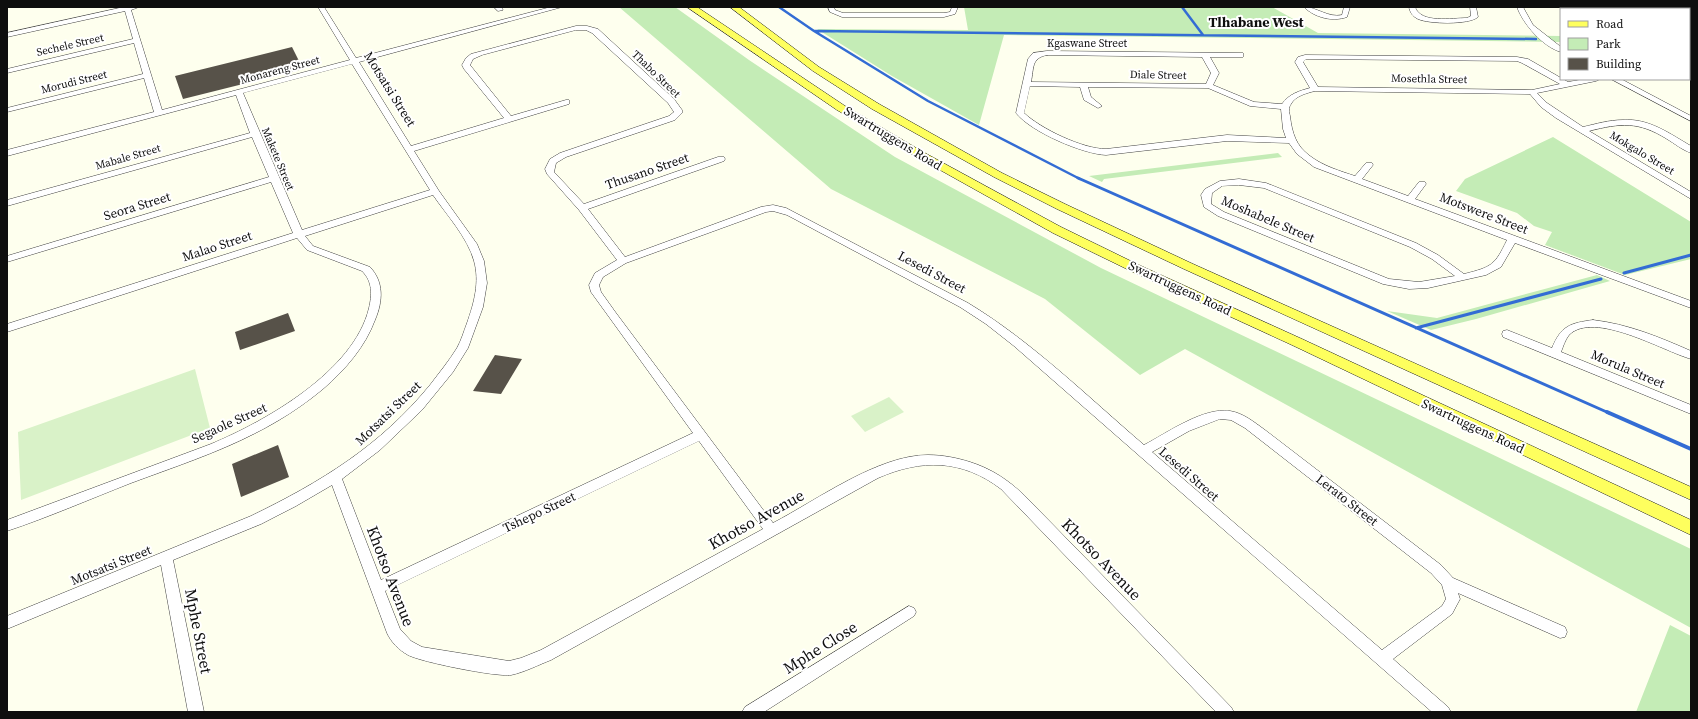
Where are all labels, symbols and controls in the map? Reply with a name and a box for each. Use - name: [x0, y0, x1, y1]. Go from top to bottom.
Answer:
- legend: [1560, 8, 1690, 80]
- district label: Tlhabane West: [1208, 12, 1305, 32]
- text: Road: [1596, 16, 1623, 32]
- street label: Sechele Street: [35, 30, 105, 60]
- street label: Kgaswane Street: [1047, 36, 1127, 51]
- text: Park: [1596, 36, 1621, 52]
- street label: Thabo Street: [628, 47, 684, 101]
- street label: Motsatsi Street: [360, 48, 420, 130]
- street label: Monareng Street: [239, 52, 322, 88]
- text: Building: [1596, 56, 1641, 72]
- street label: Morudi Street: [40, 66, 109, 97]
- street label: Diale Street: [1130, 67, 1187, 83]
- street label: Mosethla Street: [1391, 71, 1468, 87]
- street label: Swartruggens Road: [841, 102, 946, 174]
- street label: Makete Street: [258, 125, 298, 193]
- street label: Mokgalo Street: [1607, 128, 1678, 178]
- street label: Mabale Street: [94, 140, 163, 173]
- street label: Thusano Street: [603, 149, 692, 193]
- street label: Seora Street: [102, 188, 173, 224]
- street label: Motswere Street: [1437, 188, 1531, 238]
- street label: Moshabele Street: [1219, 192, 1318, 247]
- street label: Malao Street: [180, 227, 255, 265]
- street label: Lesedi Street: [895, 247, 970, 297]
- street label: Swartruggens Road: [1126, 257, 1235, 320]
- street label: Morula Street: [1588, 346, 1668, 392]
- street label: Motsatsi Street: [351, 377, 425, 449]
- street label: Swartruggens Road: [1419, 395, 1528, 458]
- street label: Segaole Street: [189, 399, 270, 447]
- street label: Lesedi Street: [1155, 443, 1223, 505]
- street label: Lerato Street: [1312, 470, 1382, 530]
- street label: Khotso Avenue: [704, 484, 808, 554]
- street label: Tshepo Street: [500, 487, 579, 536]
- street label: Khotso Avenue: [1057, 513, 1147, 605]
- street label: Khotso Avenue: [362, 523, 420, 629]
- street label: Motsatsi Street: [68, 541, 154, 589]
- street label: Mphe Street: [180, 587, 218, 676]
- street label: Mphe Close: [779, 616, 861, 678]

